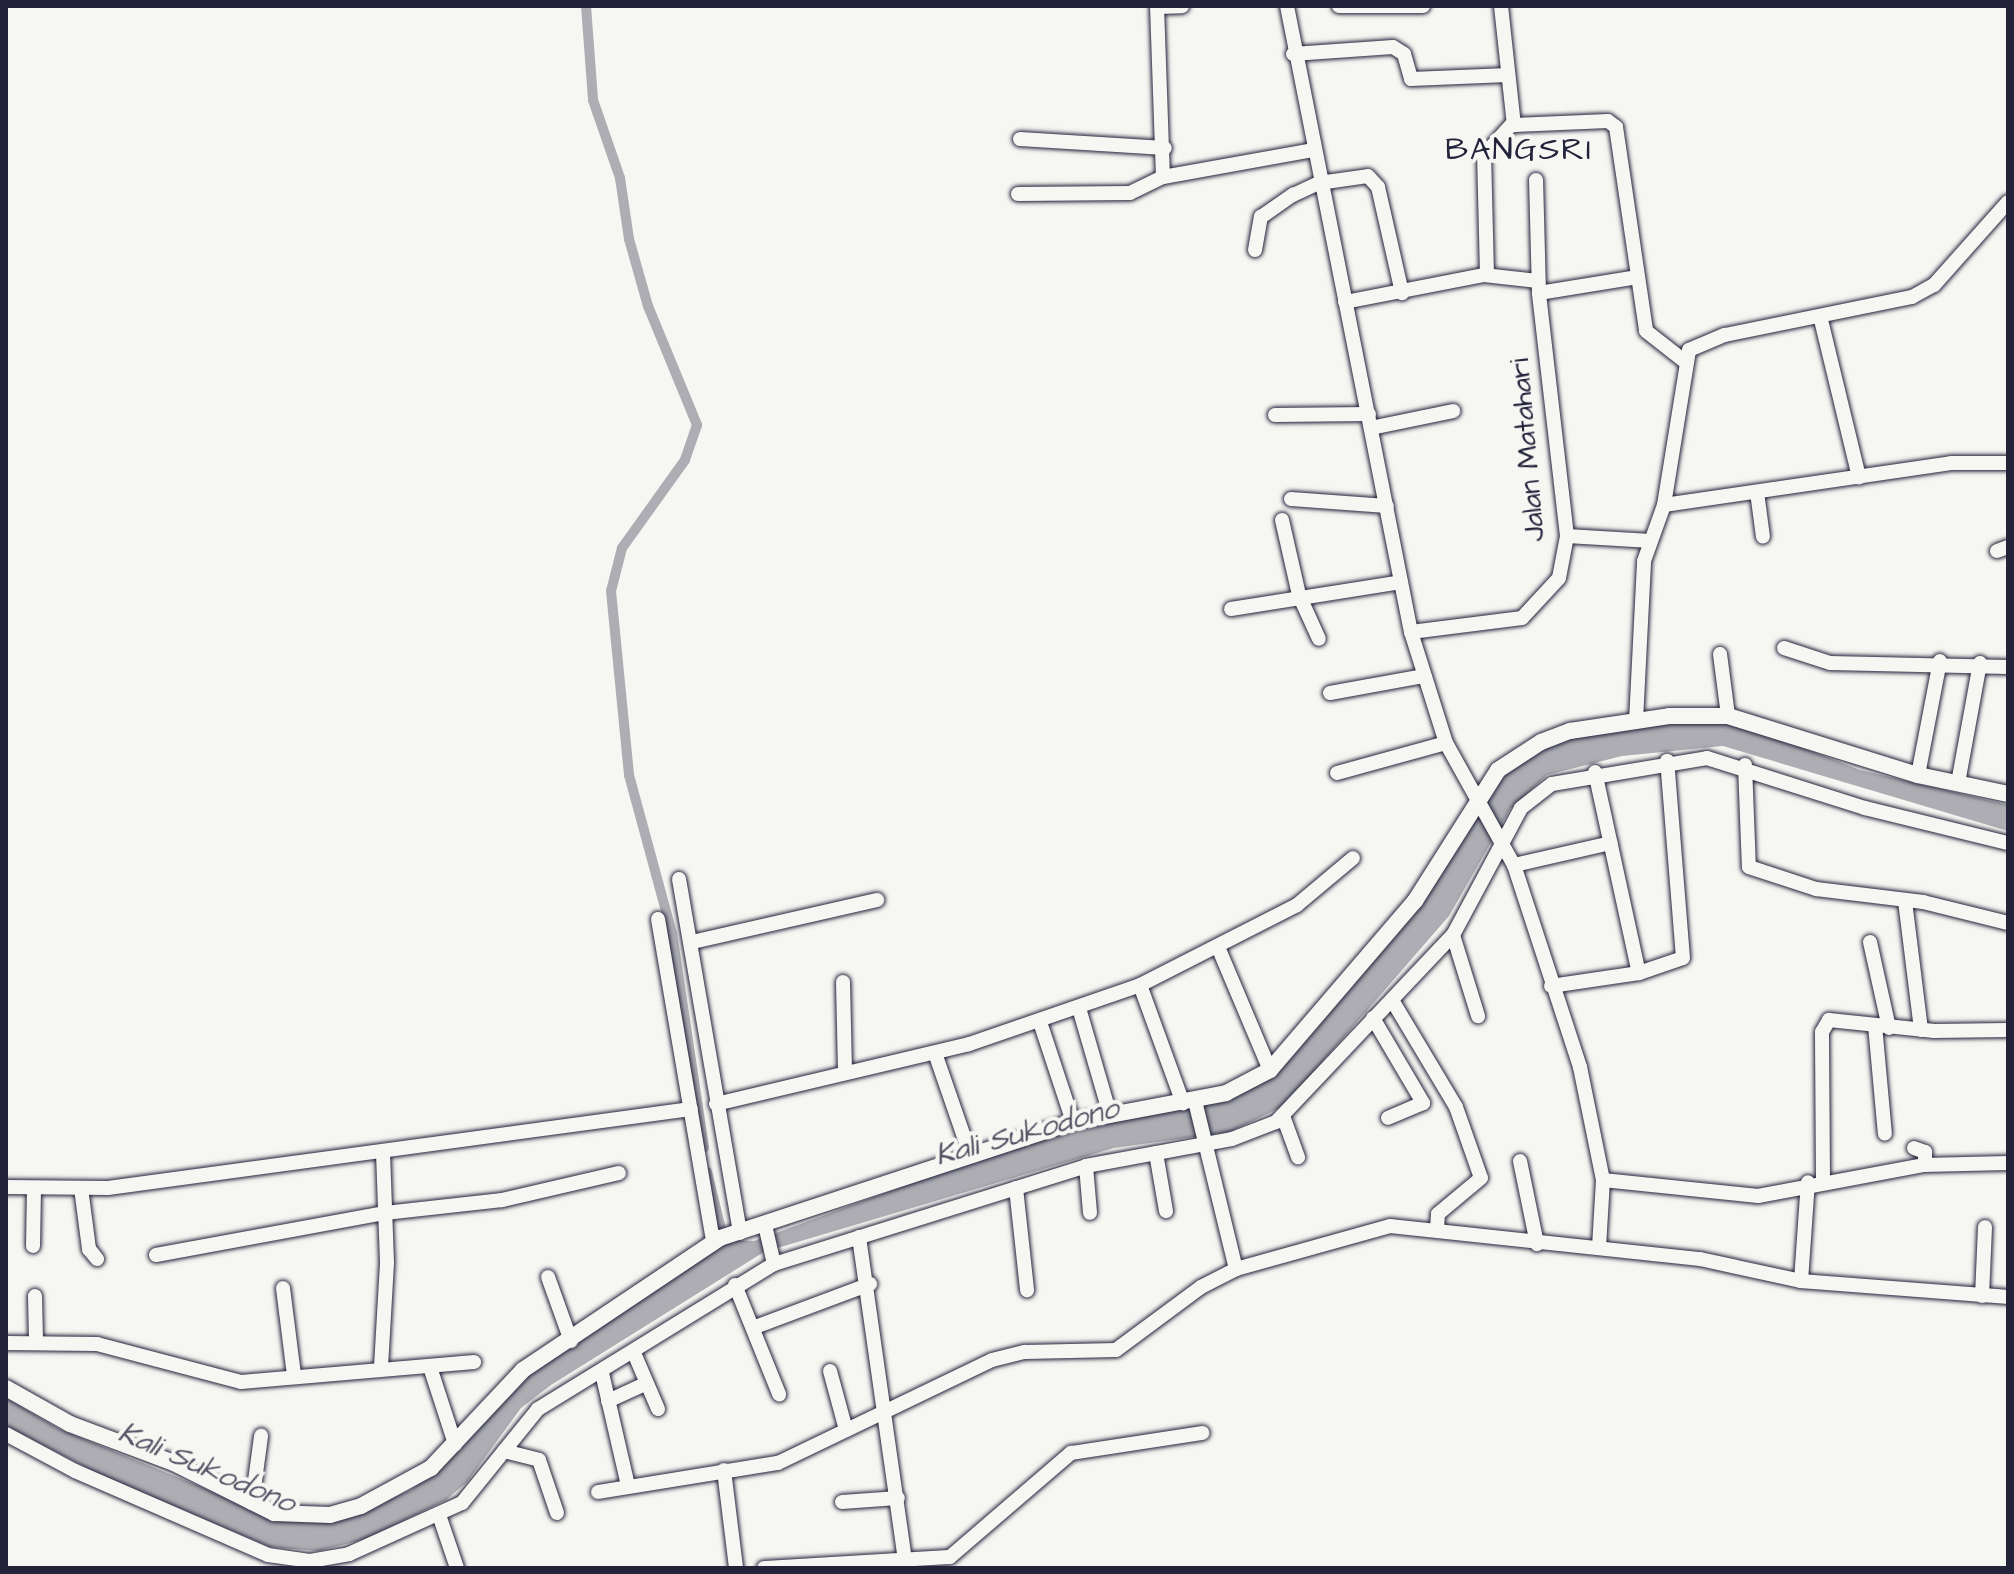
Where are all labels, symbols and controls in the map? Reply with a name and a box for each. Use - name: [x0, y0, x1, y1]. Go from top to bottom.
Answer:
- district label: BANGSRI: [1445, 131, 1593, 169]
- street label: Jalan Matahari: [1503, 357, 1553, 543]
- water label: Kali Sukodono: [931, 1090, 1123, 1174]
- water label: Kali Sukodono: [113, 1415, 301, 1521]

